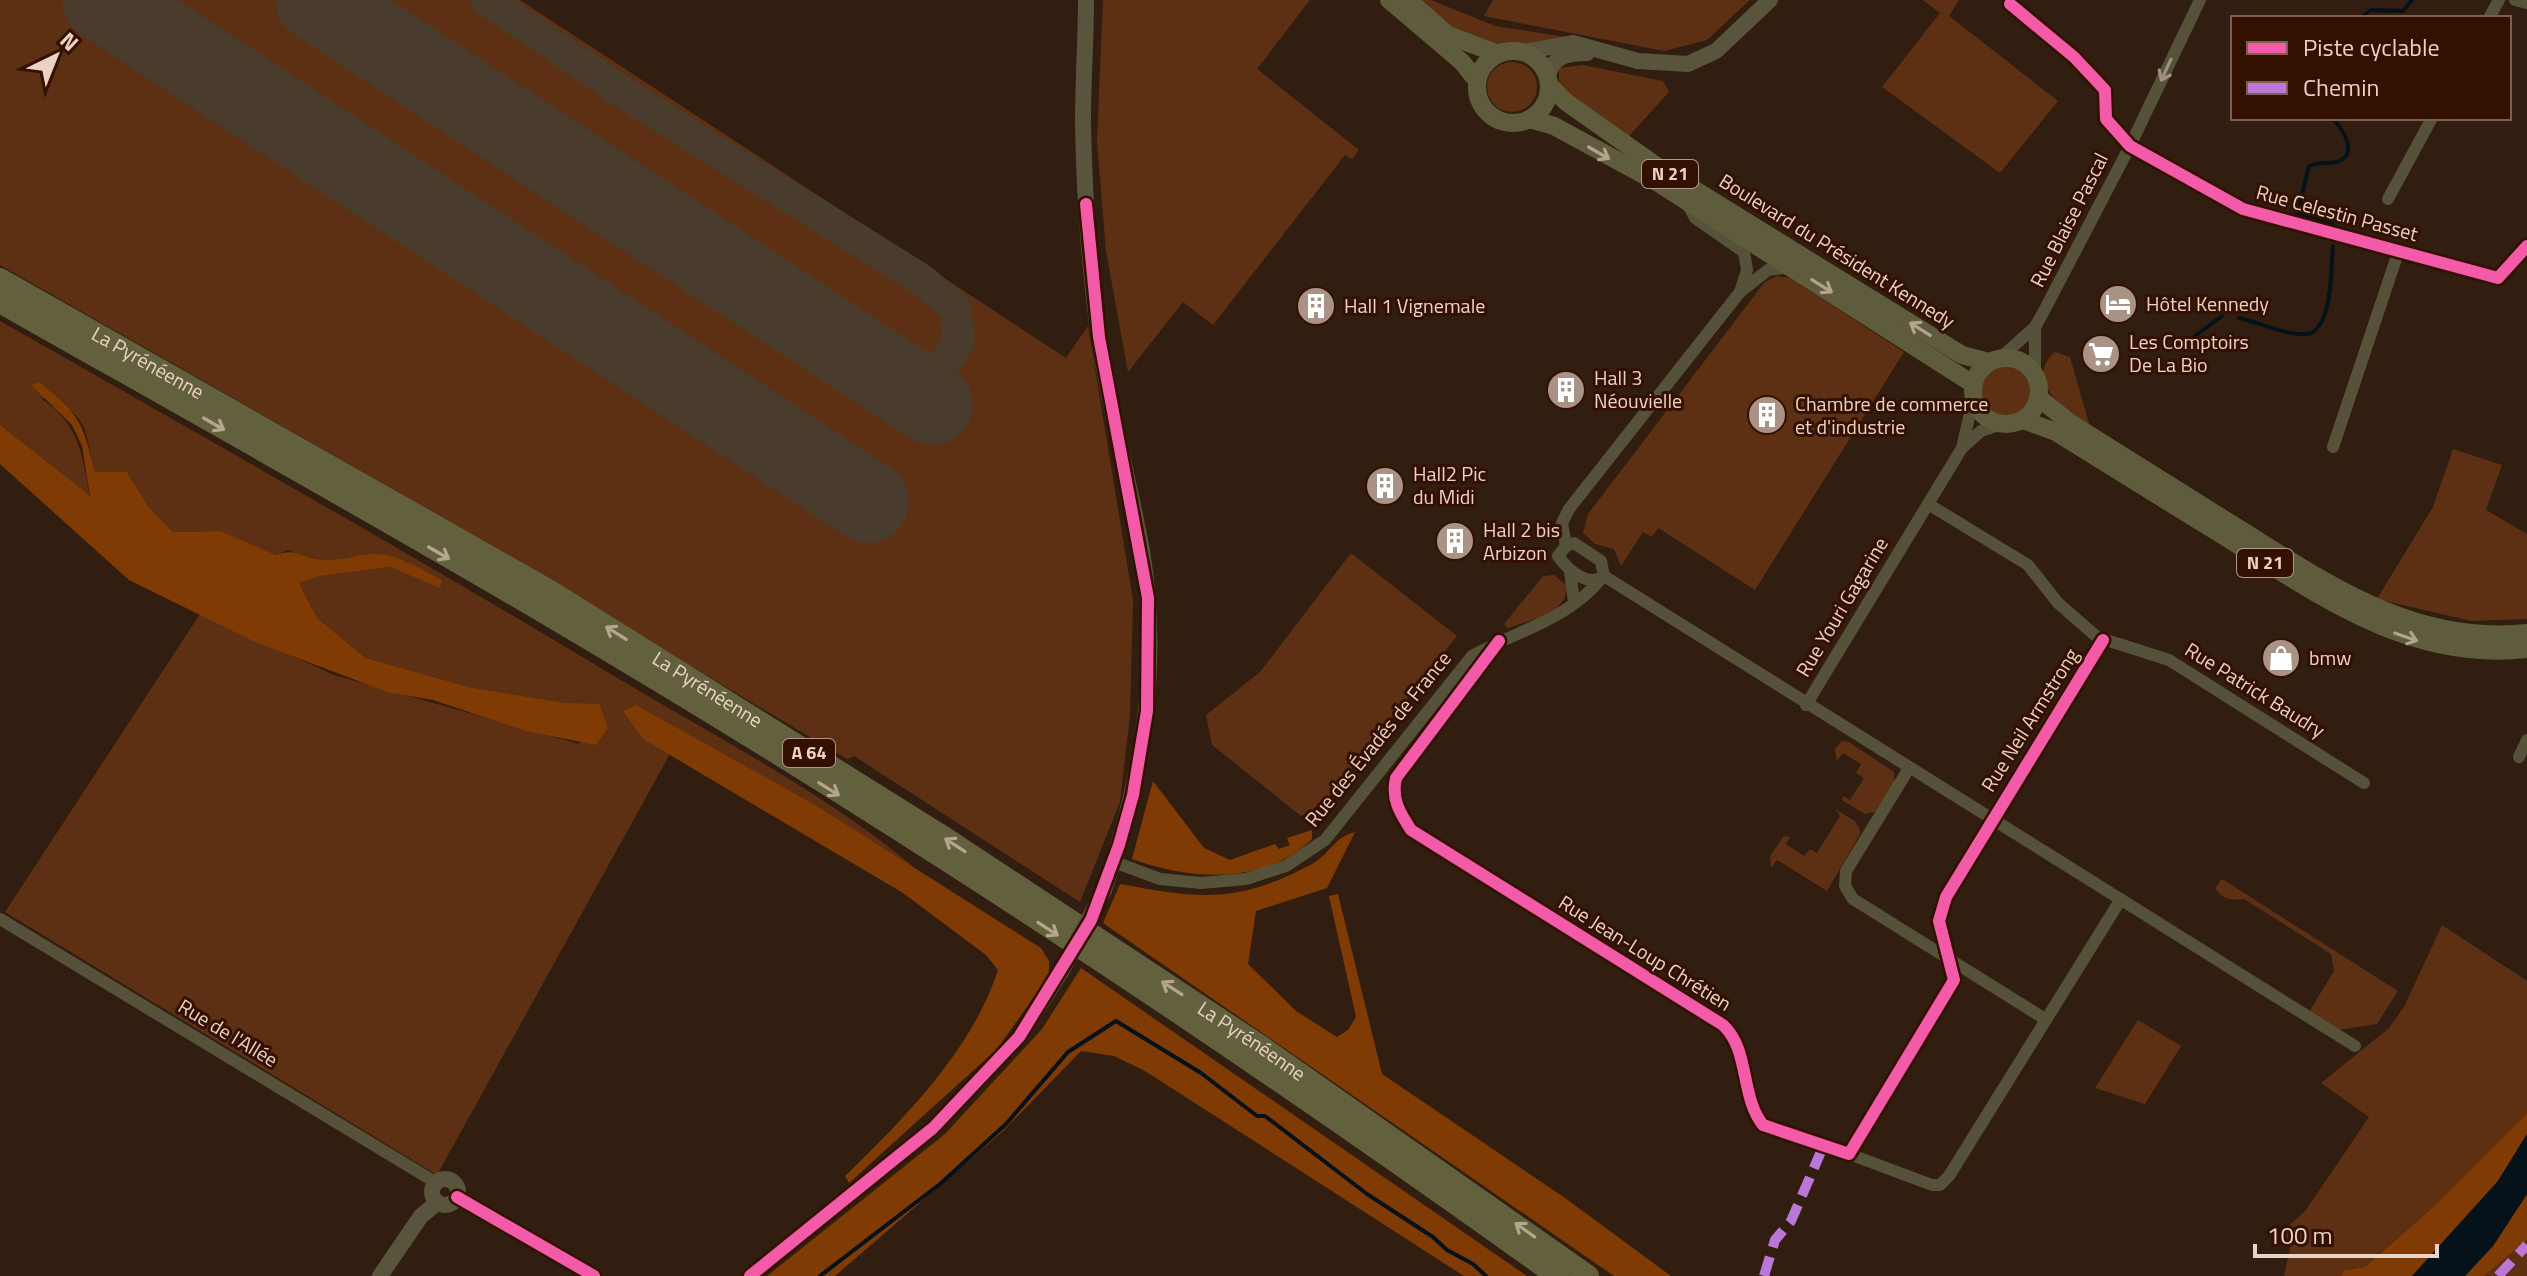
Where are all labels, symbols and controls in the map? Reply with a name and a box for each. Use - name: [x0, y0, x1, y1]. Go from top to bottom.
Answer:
- north arrow: [16, 16, 96, 96]
- legend: [2231, 16, 2511, 120]
- text: N: [52, 24, 87, 59]
- text: Piste cyclable: [2303, 29, 2440, 65]
- one-way arrow: [2158, 58, 2173, 82]
- text: Chemin: [2303, 69, 2379, 105]
- one-way arrow: [1587, 145, 1610, 161]
- street label: Rue Blaise Pascal: [2021, 147, 2116, 292]
- road number: N 21: [1642, 160, 1698, 188]
- street label: Boulevard du Président Kennedy: [1713, 165, 1961, 336]
- street label: Rue Celestin Passet: [2253, 176, 2421, 249]
- one-way arrow: [1810, 279, 1833, 295]
- hotel icon: Hôtel Kennedy: [2097, 283, 2139, 325]
- building icon: Hall 1 Vignemale: [1295, 285, 1337, 327]
- place label: Hôtel Kennedy: [2146, 288, 2269, 319]
- place label: Hall 1 Vignemale: [1344, 290, 1485, 321]
- street label: La Pyrénéenne: [86, 318, 210, 407]
- one-way arrow: [1909, 320, 1932, 336]
- place label: Les Comptoirs De La Bio: [2129, 326, 2249, 380]
- supermarket icon: Les Comptoirs De La Bio: [2080, 333, 2122, 375]
- place label: Hall 3 Néouvielle: [1594, 362, 1682, 416]
- building icon: Hall 3 Néouvielle: [1545, 369, 1587, 411]
- place label: Chambre de commerce et d'industrie: [1795, 388, 1988, 442]
- building icon: Chambre de commerce et d'industrie: [1746, 394, 1788, 436]
- one-way arrow: [201, 417, 225, 432]
- place label: Hall2 Pic du Midi: [1413, 458, 1486, 512]
- building icon: Hall2 Pic du Midi: [1364, 465, 1406, 507]
- place label: Hall 2 bis Arbizon: [1483, 514, 1560, 568]
- building icon: Hall 2 bis Arbizon: [1434, 520, 1476, 562]
- street label: Rue Youri Gagarine: [1787, 531, 1896, 683]
- one-way arrow: [427, 546, 451, 561]
- road number: N 21: [2237, 549, 2293, 577]
- one-way arrow: [605, 624, 628, 640]
- one-way arrow: [2393, 630, 2418, 645]
- street label: Rue Patrick Baudry: [2179, 634, 2332, 745]
- shop icon: bmw: [2260, 637, 2302, 679]
- street label: Rue Neil Armstrong: [1973, 642, 2086, 798]
- place label: bmw: [2309, 642, 2351, 673]
- street label: La Pyrénéenne: [646, 643, 769, 735]
- street label: Rue des Évadés de France: [1297, 644, 1458, 833]
- road number: A 64: [783, 739, 835, 767]
- one-way arrow: [817, 781, 840, 797]
- one-way arrow: [945, 837, 967, 853]
- street label: Rue Jean-Loup Chrétien: [1553, 887, 1738, 1018]
- one-way arrow: [1037, 921, 1059, 937]
- one-way arrow: [1162, 980, 1184, 996]
- street label: Rue de l'Allée: [172, 991, 284, 1075]
- street label: La Pyrénéenne: [1192, 993, 1313, 1088]
- scale bar: [2255, 1208, 2437, 1258]
- text: 100 m: [2267, 1217, 2333, 1253]
- one-way arrow: [1515, 1222, 1536, 1239]

